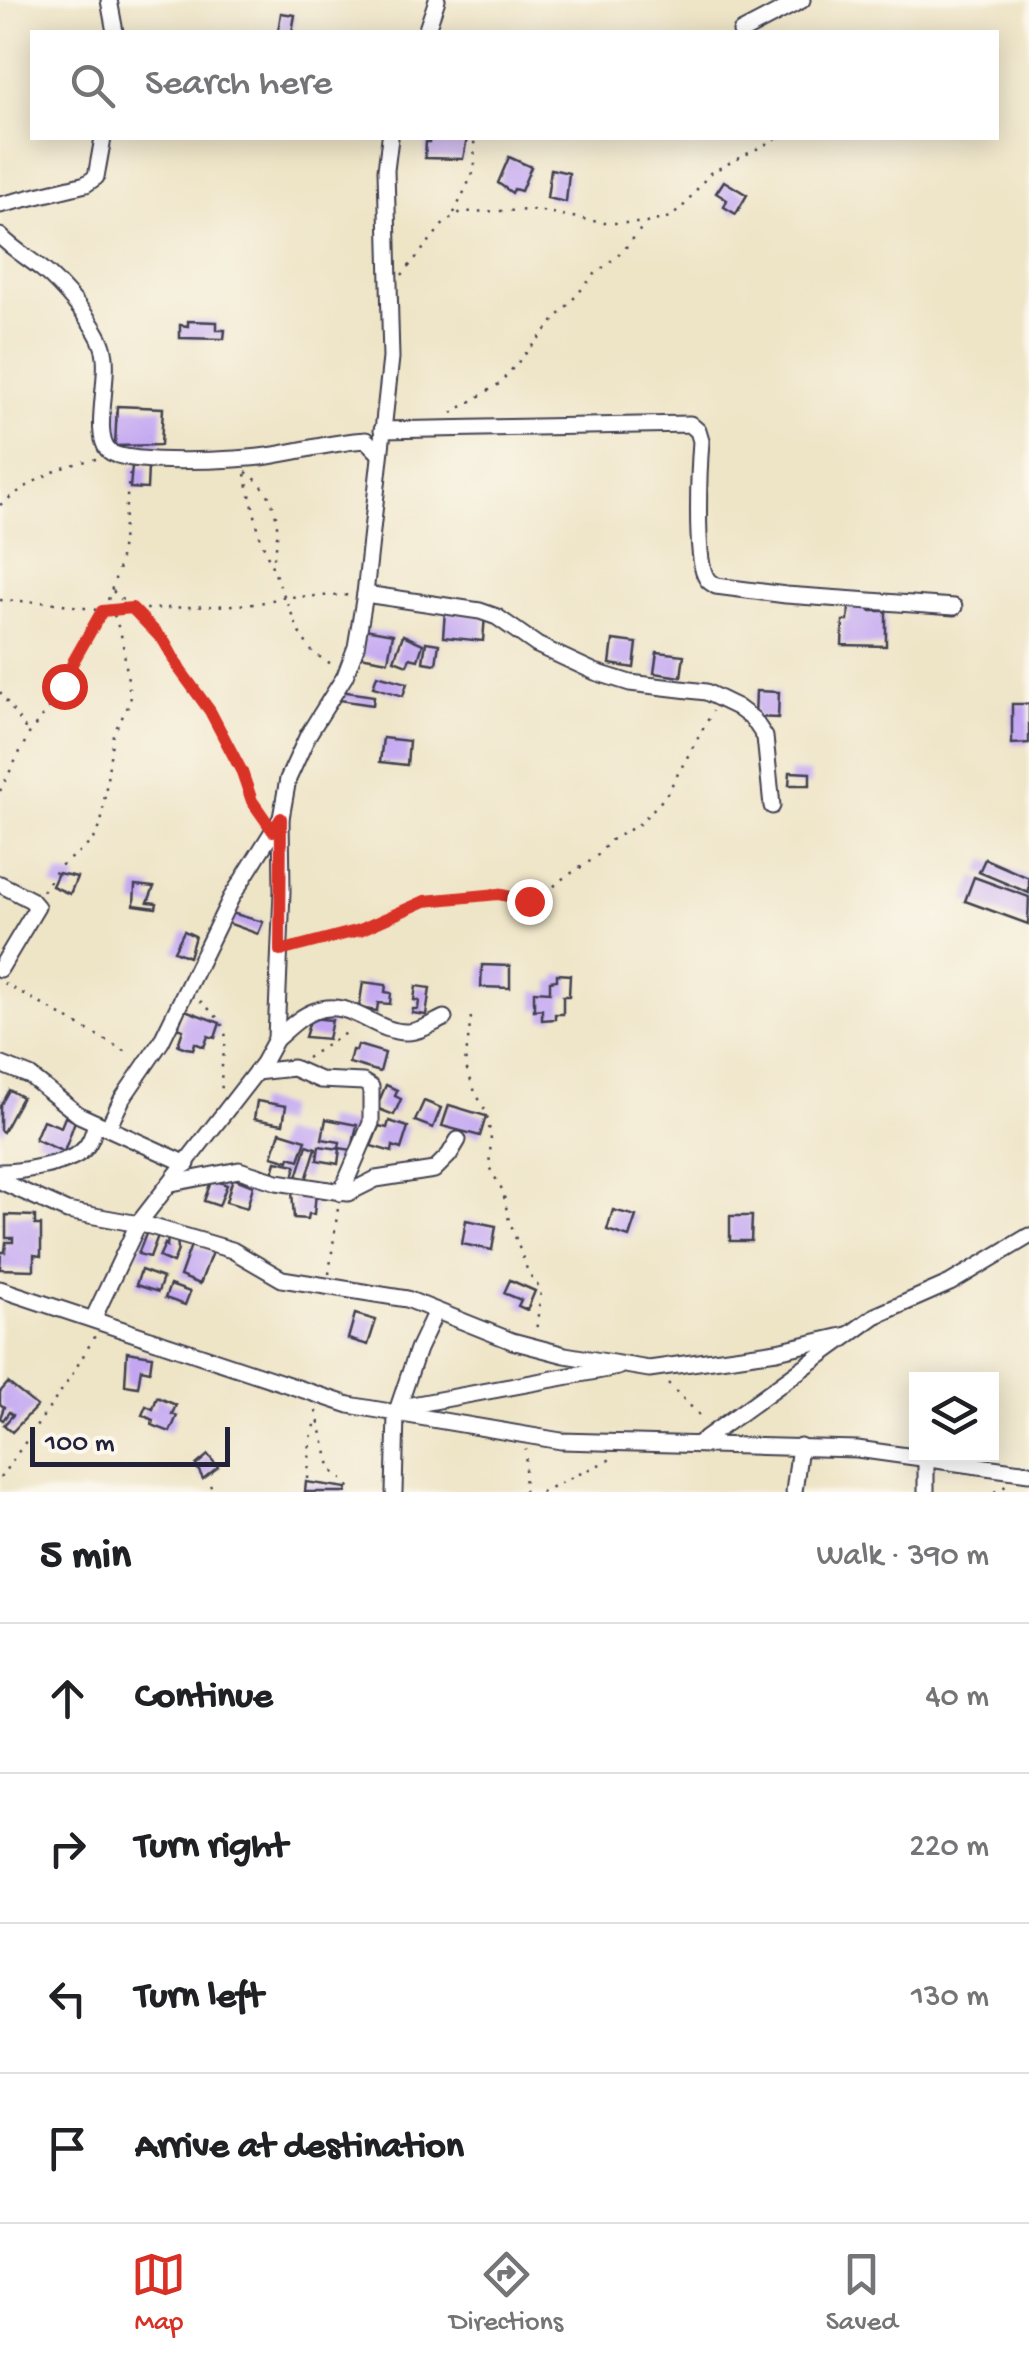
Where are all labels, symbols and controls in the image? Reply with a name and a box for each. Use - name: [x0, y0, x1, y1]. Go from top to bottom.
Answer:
- search box: [30, 30, 999, 140]
- icon: search: [65, 58, 120, 113]
- text: Search here: [145, 63, 332, 107]
- route start: [42, 664, 88, 710]
- route end: [507, 879, 553, 925]
- map controls: [909, 1372, 999, 1462]
- button: layers: [909, 1372, 999, 1462]
- scale bar: [30, 1422, 230, 1466]
- text: 100 m: [45, 1428, 115, 1461]
- text: 5 min: [40, 1533, 131, 1582]
- text: Walk · 390 m: [816, 1538, 989, 1576]
- icon: ahead: [40, 1671, 95, 1726]
- text: Continue: [135, 1676, 273, 1720]
- text: 40 m: [925, 1679, 989, 1717]
- icon: right: [40, 1821, 95, 1876]
- text: Turn right: [135, 1826, 287, 1870]
- text: 220 m: [909, 1829, 989, 1867]
- icon: left: [40, 1971, 95, 2026]
- text: Turn left: [135, 1976, 263, 2020]
- text: 130 m: [911, 1979, 989, 2017]
- icon: arrive: [40, 2121, 95, 2176]
- text: Arrive at destination: [135, 2126, 464, 2170]
- tab: Map: [131, 2247, 186, 2340]
- tab: Directions: [449, 2247, 563, 2340]
- tab: Saved: [826, 2247, 898, 2340]

